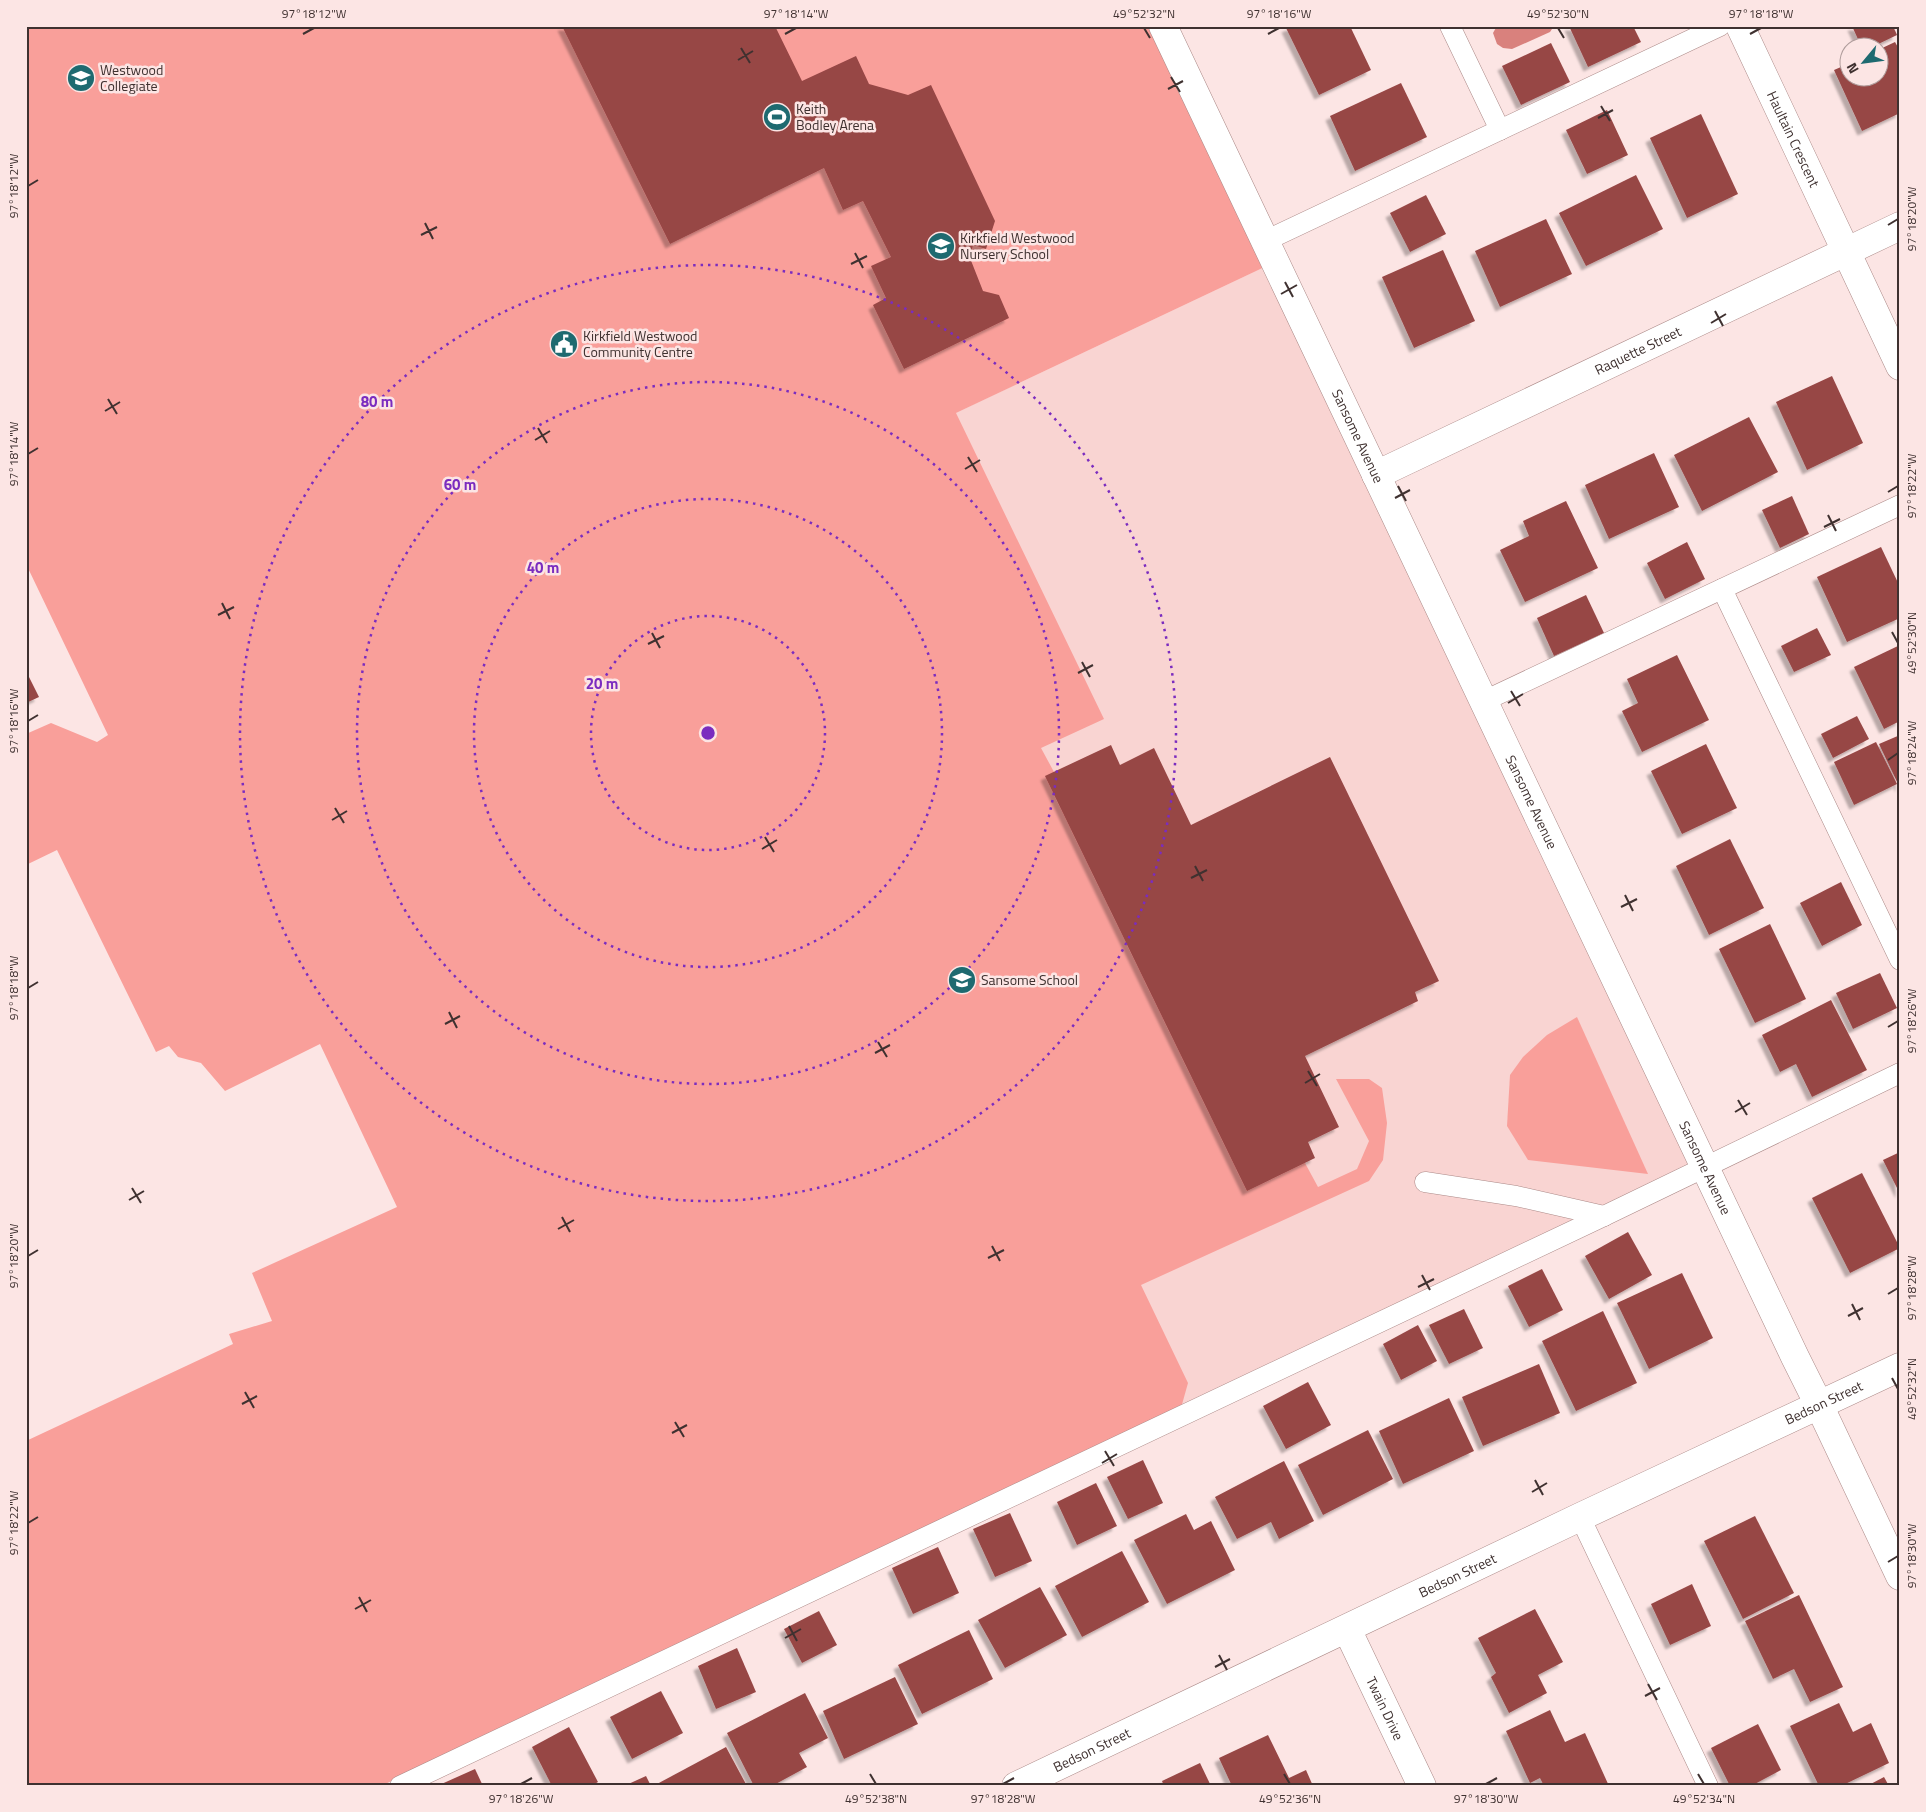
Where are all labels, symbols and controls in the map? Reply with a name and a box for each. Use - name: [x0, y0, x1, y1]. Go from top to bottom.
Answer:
- text: 97°18'12"W: [282, 4, 347, 23]
- text: 97°18'14"W: [764, 4, 829, 23]
- text: 49°52'32"N: [1113, 4, 1175, 23]
- text: 97°18'16"W: [1247, 4, 1312, 23]
- text: 49°52'30"N: [1527, 4, 1589, 23]
- text: 97°18'18"W: [1729, 4, 1794, 23]
- north arrow: [1838, 38, 1888, 88]
- place label: Westwood Collegiate: [100, 59, 163, 96]
- text: N: [1841, 59, 1864, 78]
- school or university icon: Westwood Collegiate: [66, 63, 96, 93]
- street label: Haultain Crescent: [1762, 87, 1825, 191]
- place label: Keith Bodley Arena: [796, 98, 874, 135]
- sports icon: Keith Bodley Arena: [762, 102, 792, 132]
- text: 97°18'12"W: [4, 153, 23, 218]
- text: 97°18'20"W: [1902, 186, 1921, 251]
- place label: Kirkfield Westwood Nursery School: [960, 227, 1074, 264]
- school or university icon: Kirkfield Westwood Nursery School: [926, 231, 956, 261]
- street label: Raquette Street: [1591, 320, 1685, 380]
- place label: Kirkfield Westwood Community Centre: [583, 325, 697, 362]
- public building icon: Kirkfield Westwood Community Centre: [549, 329, 579, 359]
- street label: Sansome Avenue: [1327, 385, 1390, 486]
- text: 80 m: [361, 390, 393, 413]
- text: 97°18'14"W: [4, 421, 23, 486]
- text: 97°18'22"W: [1902, 453, 1921, 518]
- text: 60 m: [444, 473, 476, 496]
- text: 40 m: [527, 556, 559, 579]
- text: 49°52'30"N: [1902, 612, 1921, 674]
- text: 20 m: [586, 672, 618, 695]
- text: 97°18'16"W: [4, 688, 23, 753]
- text: 97°18'24"W: [1902, 720, 1921, 785]
- centre of rings: [699, 724, 717, 742]
- street label: Sansome Avenue: [1501, 751, 1563, 852]
- text: 97°18'18"W: [4, 955, 23, 1020]
- school or university icon: Sansome School: [947, 965, 977, 995]
- place label: Sansome School: [981, 969, 1078, 990]
- text: 97°18'26"W: [1902, 988, 1921, 1053]
- street label: Sansome Avenue: [1674, 1117, 1737, 1218]
- text: 97°18'20"W: [4, 1223, 23, 1288]
- text: 97°18'28"W: [1902, 1255, 1921, 1320]
- text: 49°52'32"N: [1902, 1358, 1921, 1420]
- street label: Bedson Street: [1781, 1375, 1866, 1430]
- text: 97°18'22"W: [4, 1490, 23, 1555]
- text: 97°18'30"W: [1902, 1523, 1921, 1588]
- street label: Bedson Street: [1415, 1547, 1500, 1603]
- street label: Twain Drive: [1361, 1673, 1410, 1744]
- street label: Bedson Street: [1049, 1722, 1134, 1777]
- text: 97°18'26"W: [489, 1789, 554, 1808]
- text: 49°52'38"N: [845, 1789, 907, 1808]
- text: 97°18'28"W: [971, 1789, 1036, 1808]
- text: 49°52'36"N: [1259, 1789, 1321, 1808]
- text: 97°18'30"W: [1454, 1789, 1519, 1808]
- text: 49°52'34"N: [1673, 1789, 1735, 1808]

